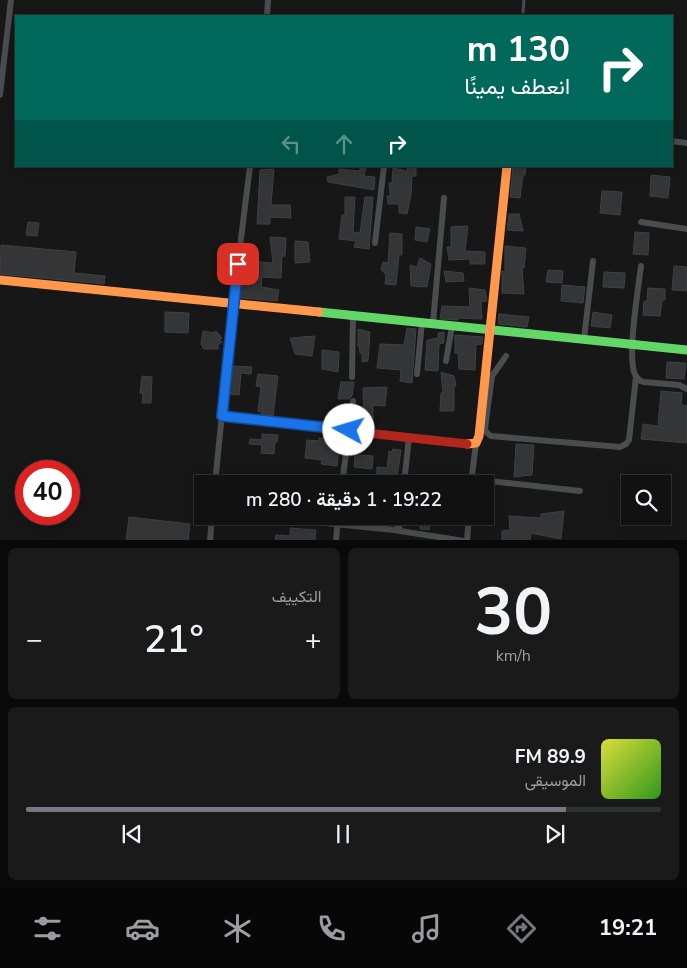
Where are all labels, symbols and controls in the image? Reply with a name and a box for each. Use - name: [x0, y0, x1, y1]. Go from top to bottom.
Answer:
- text: 130 m: [467, 26, 570, 73]
- icon: right: [588, 35, 653, 100]
- text: انعطف يمينًا: [464, 72, 570, 102]
- icon: left: [277, 130, 305, 158]
- icon: ahead: [330, 130, 358, 158]
- icon: right: [383, 130, 411, 158]
- pin: [217, 243, 259, 285]
- icon: arrive: [224, 250, 252, 278]
- position arrow: [322, 403, 374, 455]
- speed limit sign: 40: [15, 460, 80, 525]
- map controls: [621, 475, 671, 525]
- button: search: [621, 475, 671, 525]
- text: 19:22 · 1 دقيقة · 280 m: [246, 487, 442, 513]
- text: 30: [474, 568, 552, 657]
- text: التكييف: [272, 586, 322, 608]
- text: 21°: [144, 614, 204, 665]
- text: −: [26, 621, 43, 659]
- text: +: [305, 621, 321, 659]
- text: km/h: [496, 645, 531, 667]
- text: 89.9 FM: [515, 744, 586, 770]
- text: الموسيقى: [525, 770, 586, 792]
- icon: previous: [118, 820, 146, 848]
- icon: pause: [329, 820, 357, 848]
- icon: next: [541, 820, 569, 848]
- icon: filters: [30, 911, 65, 946]
- icon: car: [125, 911, 160, 946]
- icon: climate: [220, 911, 255, 946]
- icon: phone: [314, 911, 349, 946]
- icon: music: [409, 911, 444, 946]
- icon: directions: [504, 911, 539, 946]
- text: 19:21: [599, 913, 657, 943]

